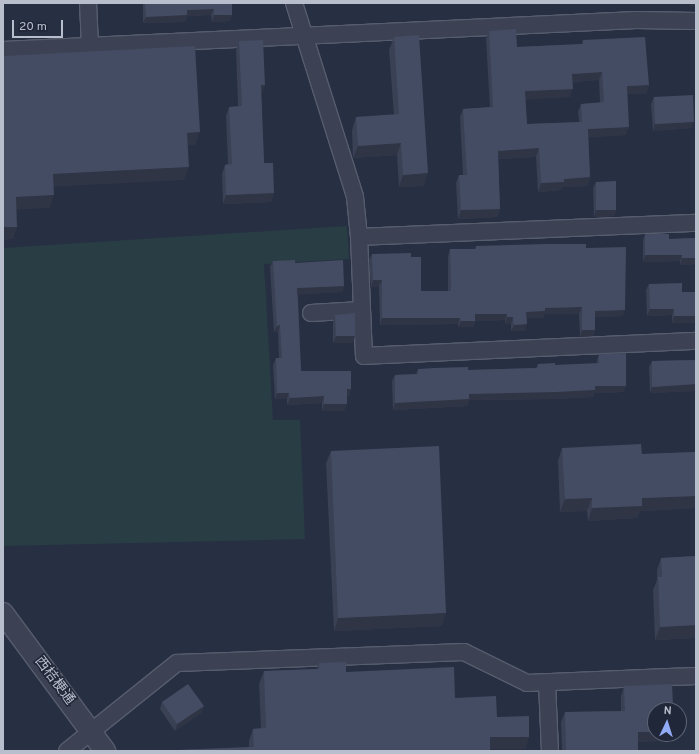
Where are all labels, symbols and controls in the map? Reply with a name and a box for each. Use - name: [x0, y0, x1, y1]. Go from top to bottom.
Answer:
- scale bar: [14, 12, 65, 38]
- text: 20 m: [19, 19, 47, 35]
- street label: 西桔梗通: [30, 654, 78, 708]
- north arrow: [647, 702, 687, 742]
- text: N: [663, 704, 672, 718]

